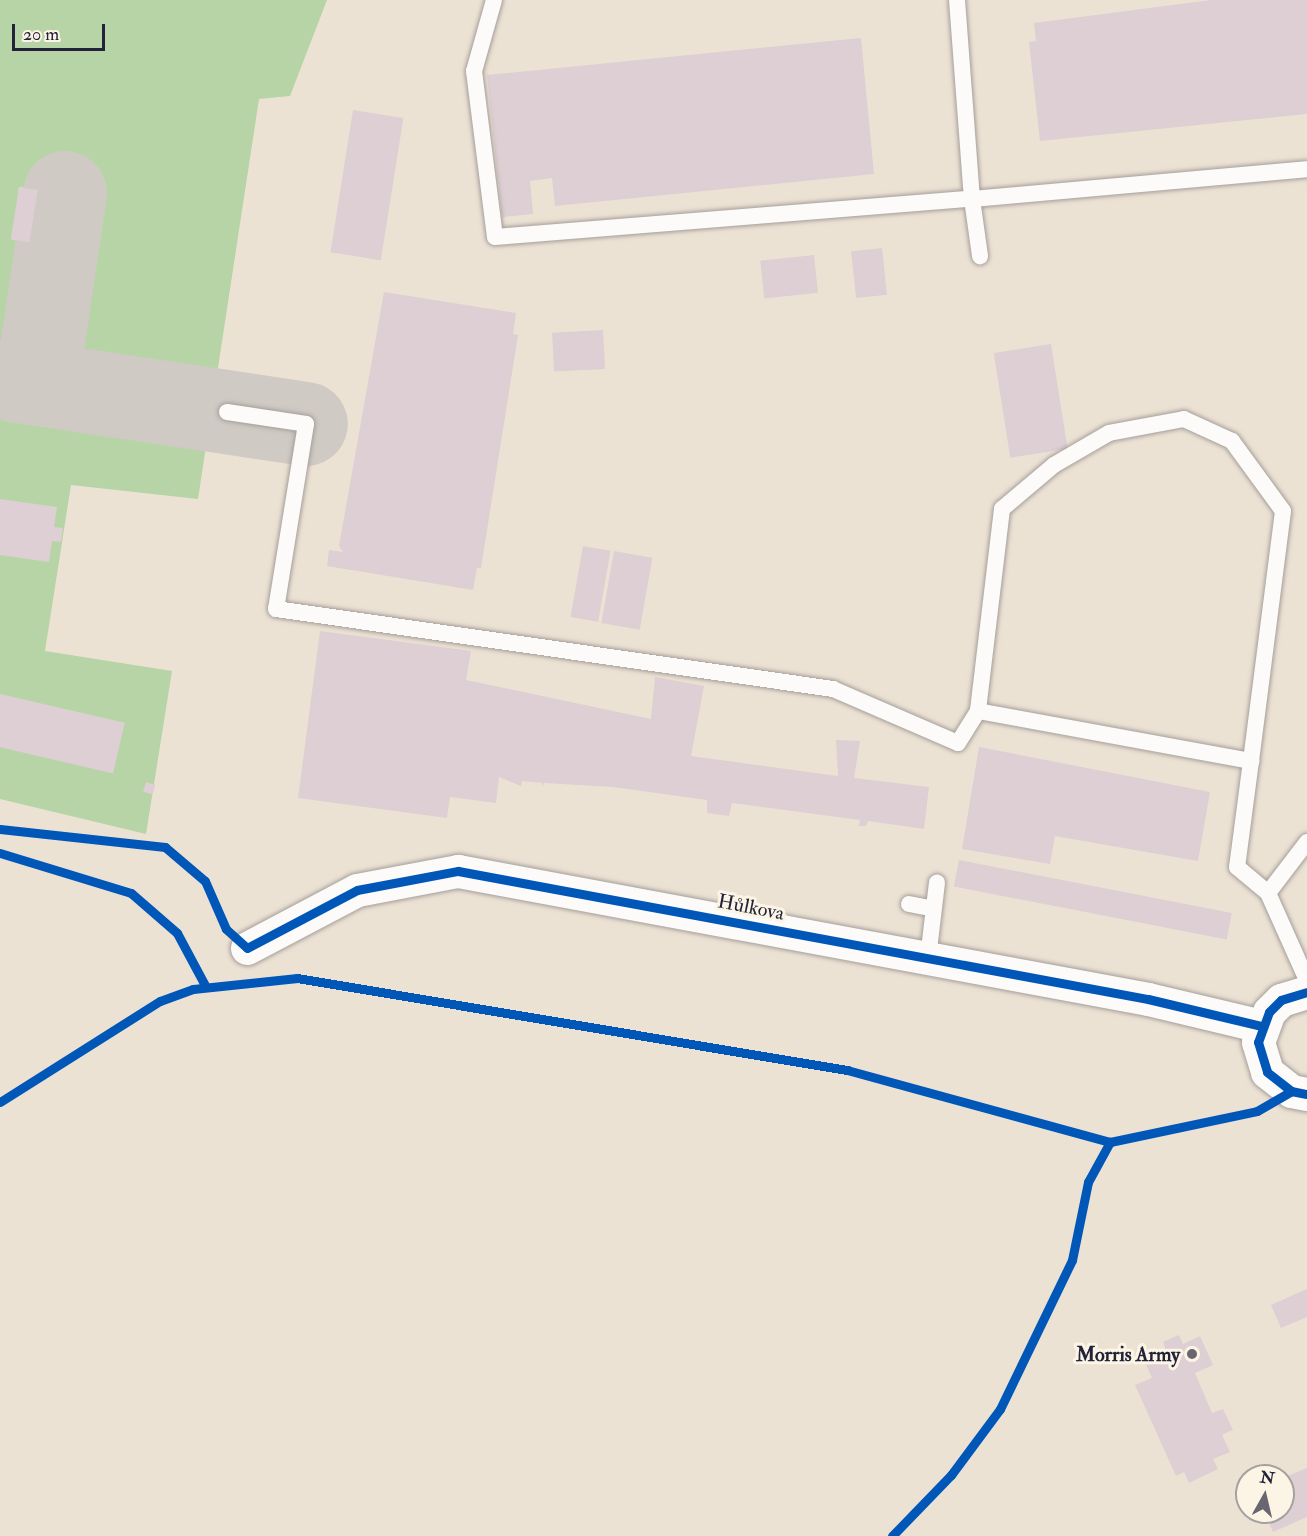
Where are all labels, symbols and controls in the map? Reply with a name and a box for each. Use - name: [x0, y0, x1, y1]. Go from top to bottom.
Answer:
- scale bar: [15, 12, 108, 50]
- text: 20 m: [23, 23, 59, 46]
- street label: Hůlkova: [716, 889, 786, 925]
- place label: Morris Army: [1076, 1342, 1180, 1366]
- marker: Morris Army: [1185, 1347, 1199, 1361]
- north arrow: [1235, 1464, 1295, 1524]
- text: N: [1259, 1467, 1276, 1489]

